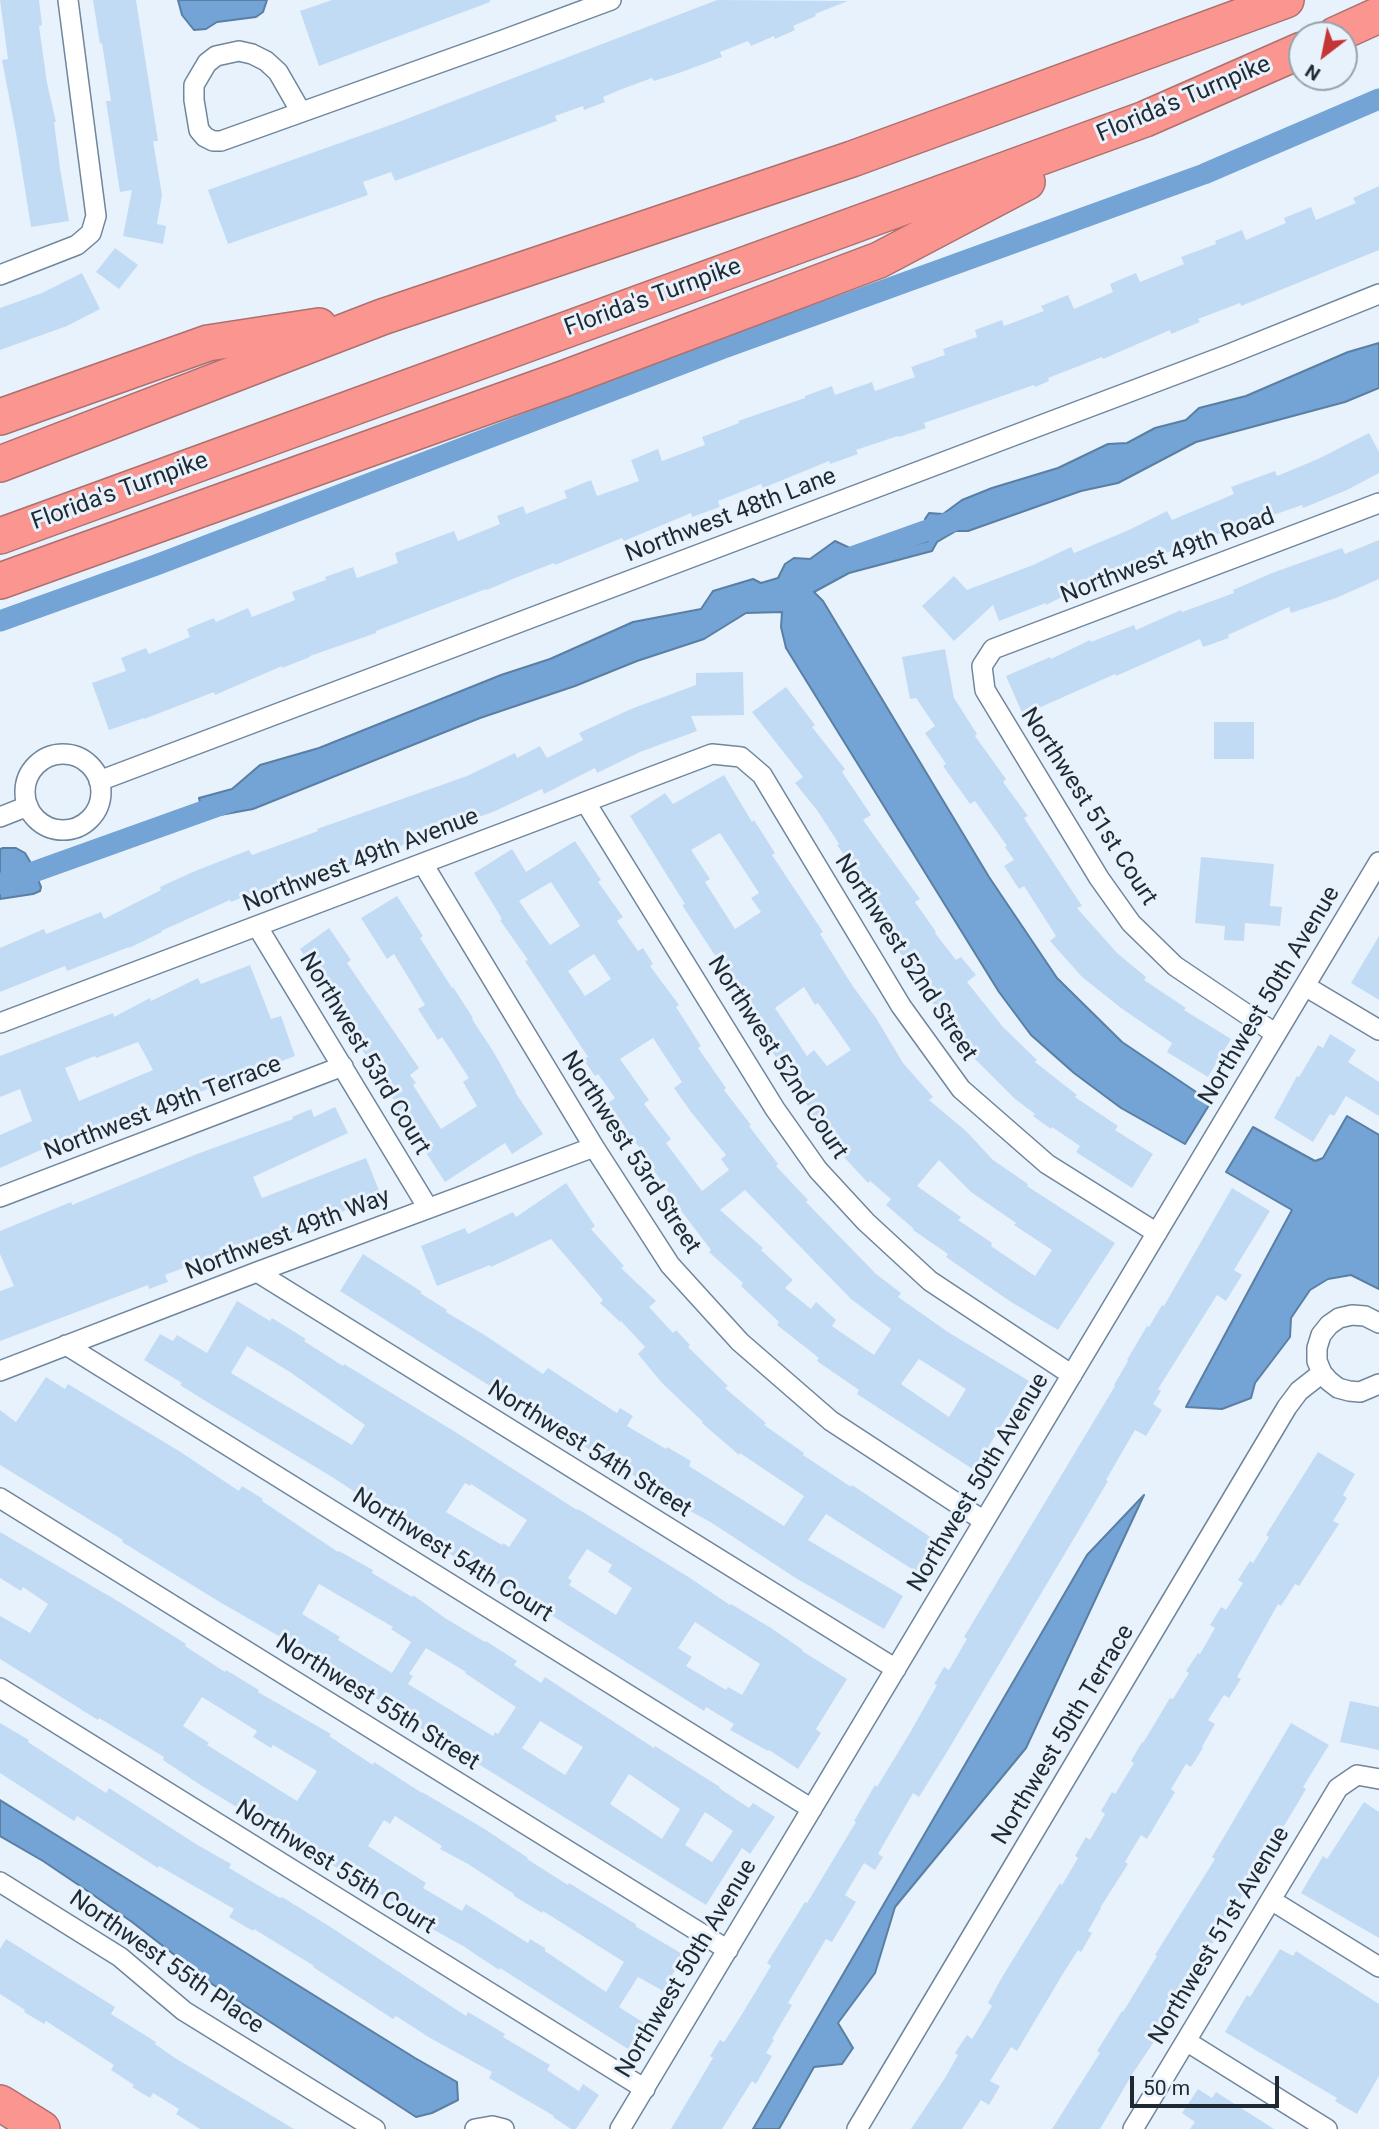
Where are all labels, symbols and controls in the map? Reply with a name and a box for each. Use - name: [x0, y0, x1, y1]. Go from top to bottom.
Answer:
- north arrow: [1288, 21, 1358, 91]
- street label: Florida's Turnpike: [1093, 50, 1275, 150]
- text: N: [1301, 59, 1324, 86]
- street label: Florida's Turnpike: [561, 253, 745, 343]
- street label: Florida's Turnpike: [28, 447, 212, 537]
- street label: Northwest 48th Lane: [622, 463, 840, 569]
- street label: Northwest 49th Road: [1057, 503, 1279, 611]
- street label: Northwest 51st Court: [1013, 703, 1163, 911]
- street label: Northwest 49th Avenue: [239, 803, 483, 919]
- street label: Northwest 52nd Street: [827, 849, 983, 1067]
- street label: Northwest 50th Avenue: [1193, 881, 1347, 1111]
- street label: Northwest 53rd Court: [292, 948, 436, 1160]
- street label: Northwest 52nd Court: [701, 951, 853, 1165]
- street label: Northwest 53rd Street: [554, 1047, 706, 1259]
- street label: Northwest 49th Terrace: [40, 1050, 286, 1168]
- street label: Northwest 49th Way: [182, 1183, 394, 1287]
- street label: Northwest 50th Avenue: [902, 1368, 1056, 1598]
- street label: Northwest 54th Street: [482, 1376, 696, 1524]
- street label: Northwest 54th Court: [347, 1483, 557, 1629]
- street label: Northwest 50th Terrace: [987, 1620, 1141, 1850]
- street label: Northwest 55th Street: [270, 1629, 484, 1777]
- street label: Northwest 55th Court: [230, 1795, 440, 1941]
- street label: Northwest 51st Avenue: [1143, 1822, 1297, 2050]
- street label: Northwest 50th Avenue: [610, 1854, 764, 2084]
- street label: Northwest 55th Place: [63, 1885, 269, 2041]
- scale bar: [1134, 2062, 1283, 2106]
- text: 50 m: [1143, 2076, 1190, 2100]

